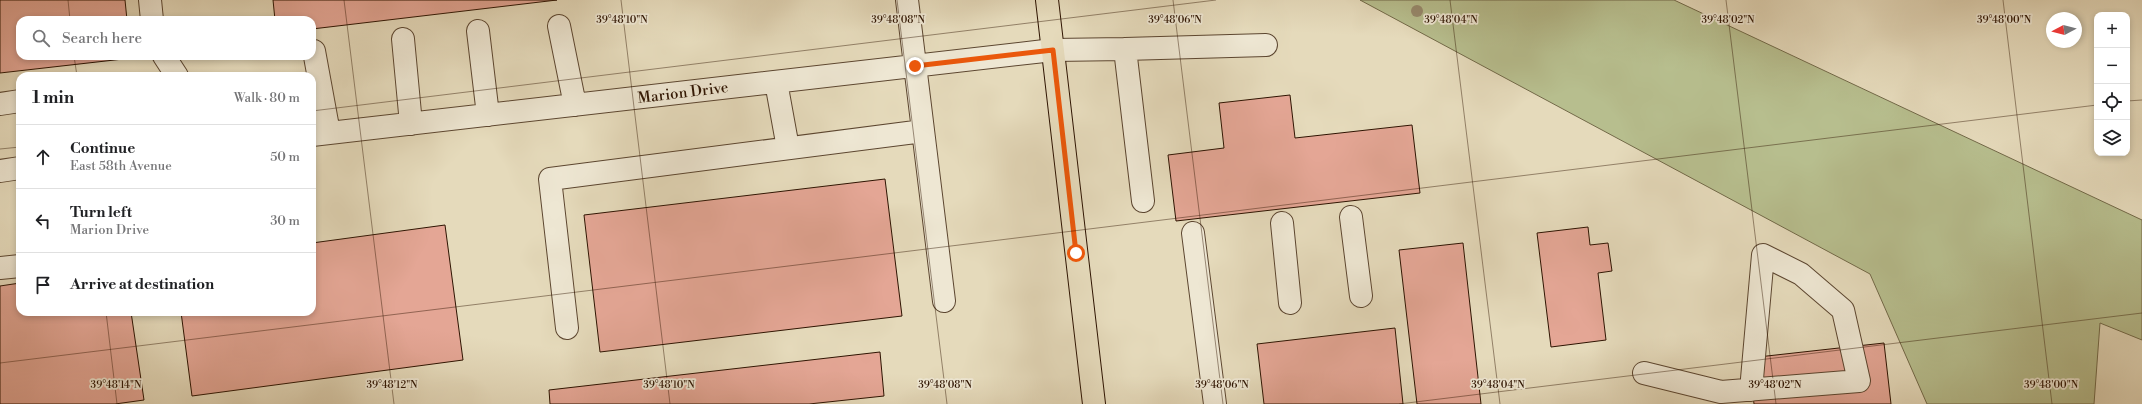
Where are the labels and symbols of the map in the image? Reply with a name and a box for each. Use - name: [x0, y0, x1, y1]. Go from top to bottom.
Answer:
- north arrow: [2046, 12, 2082, 48]
- text: 39°48'10"N: [596, 14, 648, 26]
- text: 39°48'08"N: [871, 14, 925, 26]
- text: 39°48'06"N: [1148, 14, 1202, 26]
- text: 39°48'04"N: [1424, 14, 1478, 26]
- text: 39°48'02"N: [1701, 14, 1755, 26]
- text: 39°48'00"N: [1977, 14, 2032, 26]
- route end: [906, 57, 924, 75]
- street label: Marion Drive: [637, 78, 729, 108]
- route start: [1067, 244, 1085, 262]
- text: 39°48'14"N: [91, 379, 142, 391]
- text: 39°48'12"N: [366, 379, 418, 391]
- text: 39°48'10"N: [643, 379, 695, 391]
- text: 39°48'08"N: [918, 379, 972, 391]
- text: 39°48'06"N: [1195, 379, 1249, 391]
- text: 39°48'04"N: [1471, 379, 1525, 391]
- text: 39°48'02"N: [1748, 379, 1802, 391]
- text: 39°48'00"N: [2024, 379, 2079, 391]

